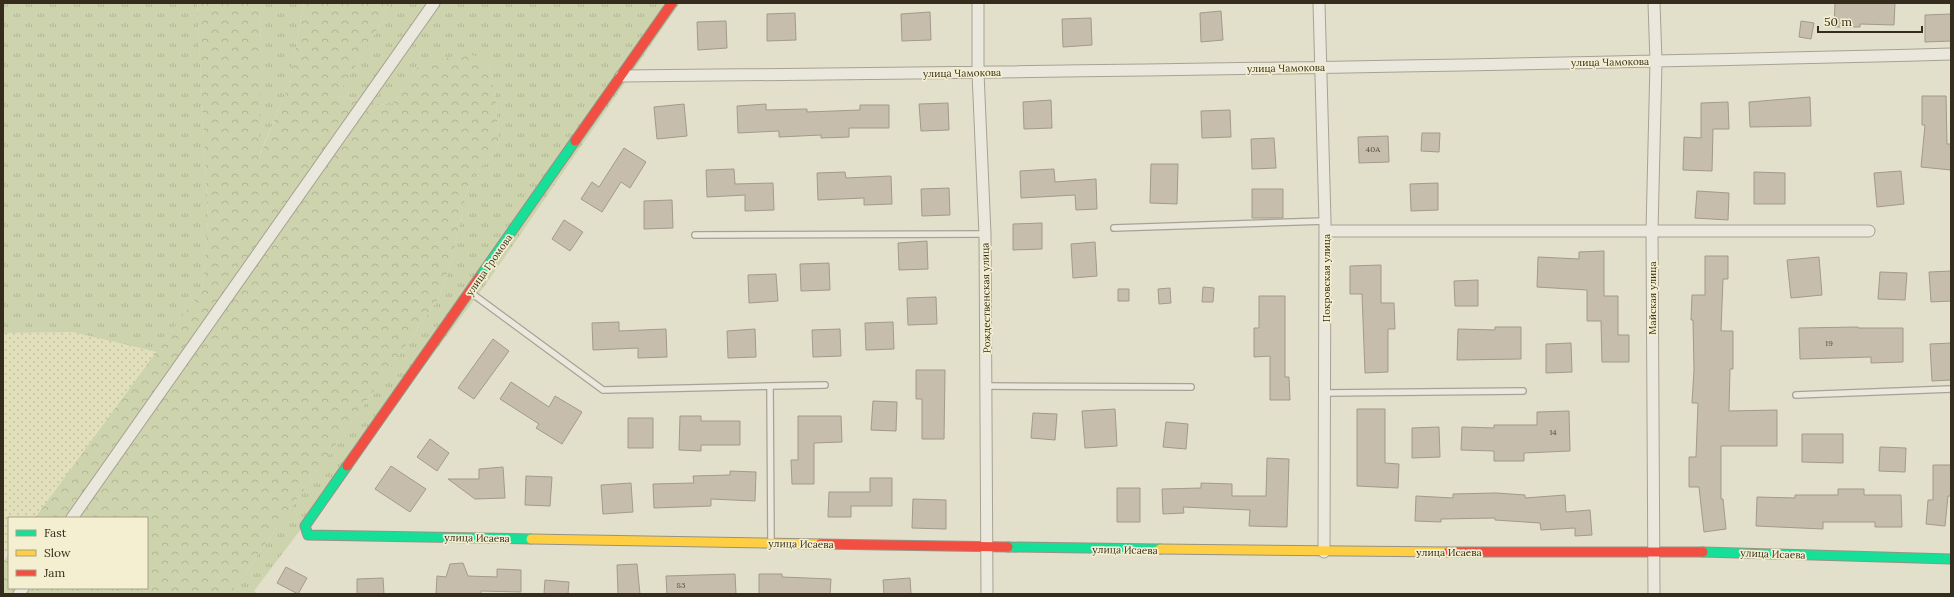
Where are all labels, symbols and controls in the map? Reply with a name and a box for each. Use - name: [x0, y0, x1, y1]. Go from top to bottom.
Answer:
- scale bar: [1818, 8, 1922, 34]
- text: 50 m: [1824, 14, 1852, 29]
- street label: улица Чамокова: [1571, 55, 1649, 69]
- street label: улица Чамокова: [1247, 61, 1325, 75]
- street label: улица Чамокова: [923, 66, 1001, 80]
- house number: 40А: [1366, 144, 1381, 154]
- street label: улица Громова: [463, 232, 515, 298]
- street label: Покровская улица: [1320, 234, 1333, 322]
- street label: Рождественская улица: [979, 243, 993, 353]
- street label: Майская улица: [1646, 261, 1659, 335]
- house number: 19: [1825, 338, 1833, 348]
- house number: 14: [1549, 427, 1557, 437]
- legend: [8, 517, 148, 589]
- text: Fast: [44, 525, 67, 540]
- street label: улица Исаева: [444, 531, 510, 545]
- street label: улица Исаева: [768, 537, 834, 551]
- street label: улица Исаева: [1092, 543, 1158, 557]
- text: Slow: [44, 545, 71, 560]
- street label: улица Исаева: [1416, 546, 1482, 559]
- street label: улица Исаева: [1740, 546, 1806, 562]
- text: Jam: [43, 565, 65, 580]
- house number: 83: [677, 580, 686, 590]

